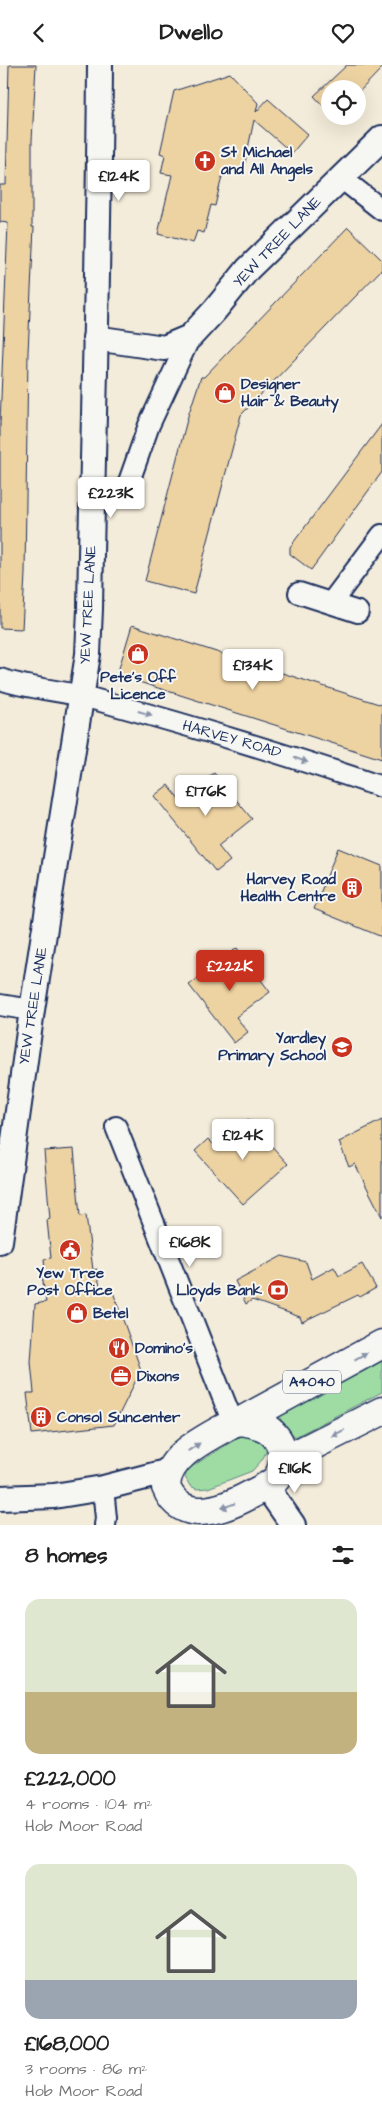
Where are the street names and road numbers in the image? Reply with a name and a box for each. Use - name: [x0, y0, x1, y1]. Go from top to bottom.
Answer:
- street label: YEW TREE LANE: [228, 192, 326, 292]
- street label: YEW TREE LANE: [74, 545, 102, 665]
- street label: HARVEY ROAD: [180, 715, 284, 763]
- street label: YEW TREE LANE: [13, 945, 53, 1066]
- road number: A4040: [283, 1370, 341, 1393]

